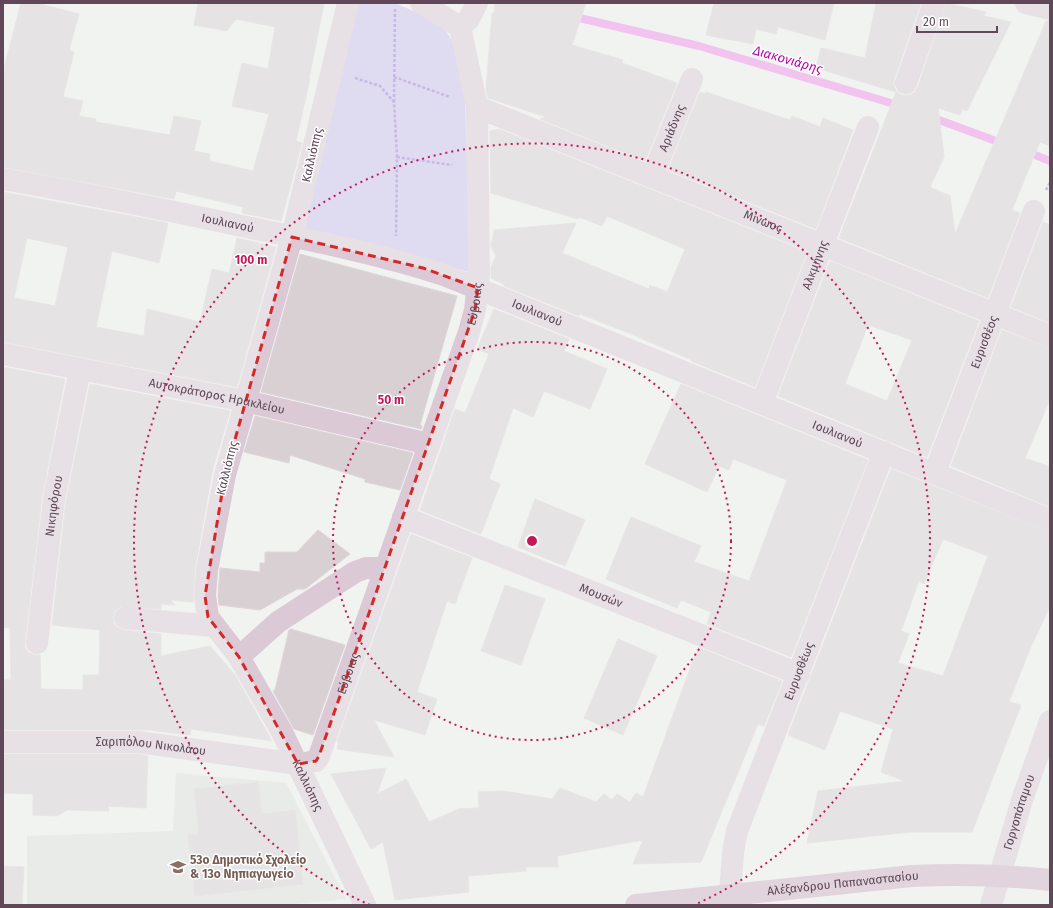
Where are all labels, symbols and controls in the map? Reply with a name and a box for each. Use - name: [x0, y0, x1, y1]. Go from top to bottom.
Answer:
- scale bar: [917, 8, 997, 34]
- text: 20 m: [923, 15, 949, 29]
- water label: Διακονιάρης: [750, 42, 825, 77]
- street label: Αριάδνης: [656, 102, 688, 154]
- street label: Καλλιόπης: [299, 126, 325, 184]
- street label: Μίνωος: [742, 207, 785, 235]
- street label: Ιουλιανού: [200, 211, 255, 235]
- street label: Αλκμήνης: [799, 238, 831, 291]
- text: 100 m: [235, 253, 267, 267]
- street label: Εύβοιας: [464, 281, 485, 327]
- street label: Ιουλιανού: [510, 296, 565, 329]
- street label: Ευρισθέος: [968, 313, 1001, 370]
- street label: Αυτοκράτορος Ηρακλείου: [148, 376, 286, 417]
- text: 50 m: [378, 393, 404, 407]
- street label: Ιουλιανού: [810, 418, 865, 451]
- street label: Καλλιόπης: [213, 439, 241, 497]
- street label: Νικηφόρου: [43, 474, 66, 537]
- centre of rings: [525, 534, 539, 548]
- street label: Μουσών: [577, 581, 625, 610]
- street label: Ευρυσθέως: [781, 640, 817, 702]
- street label: Εύβοιας: [334, 650, 362, 696]
- street label: Σαριπόλου Νικολάου: [95, 735, 207, 758]
- street label: Καλλιόπης: [289, 757, 326, 814]
- street label: Γοργοπόταμου: [1001, 772, 1038, 852]
- place label: 53ο Δημοτικό Σχολείο & 13ο Νηπιαγωγείο: [190, 852, 306, 881]
- school or university icon: 53ο Δημοτικό Σχολείο & 13ο Νηπιαγωγείο: [169, 858, 187, 876]
- street label: Αλέξανδρου Παπαναστασίου: [766, 869, 919, 898]

